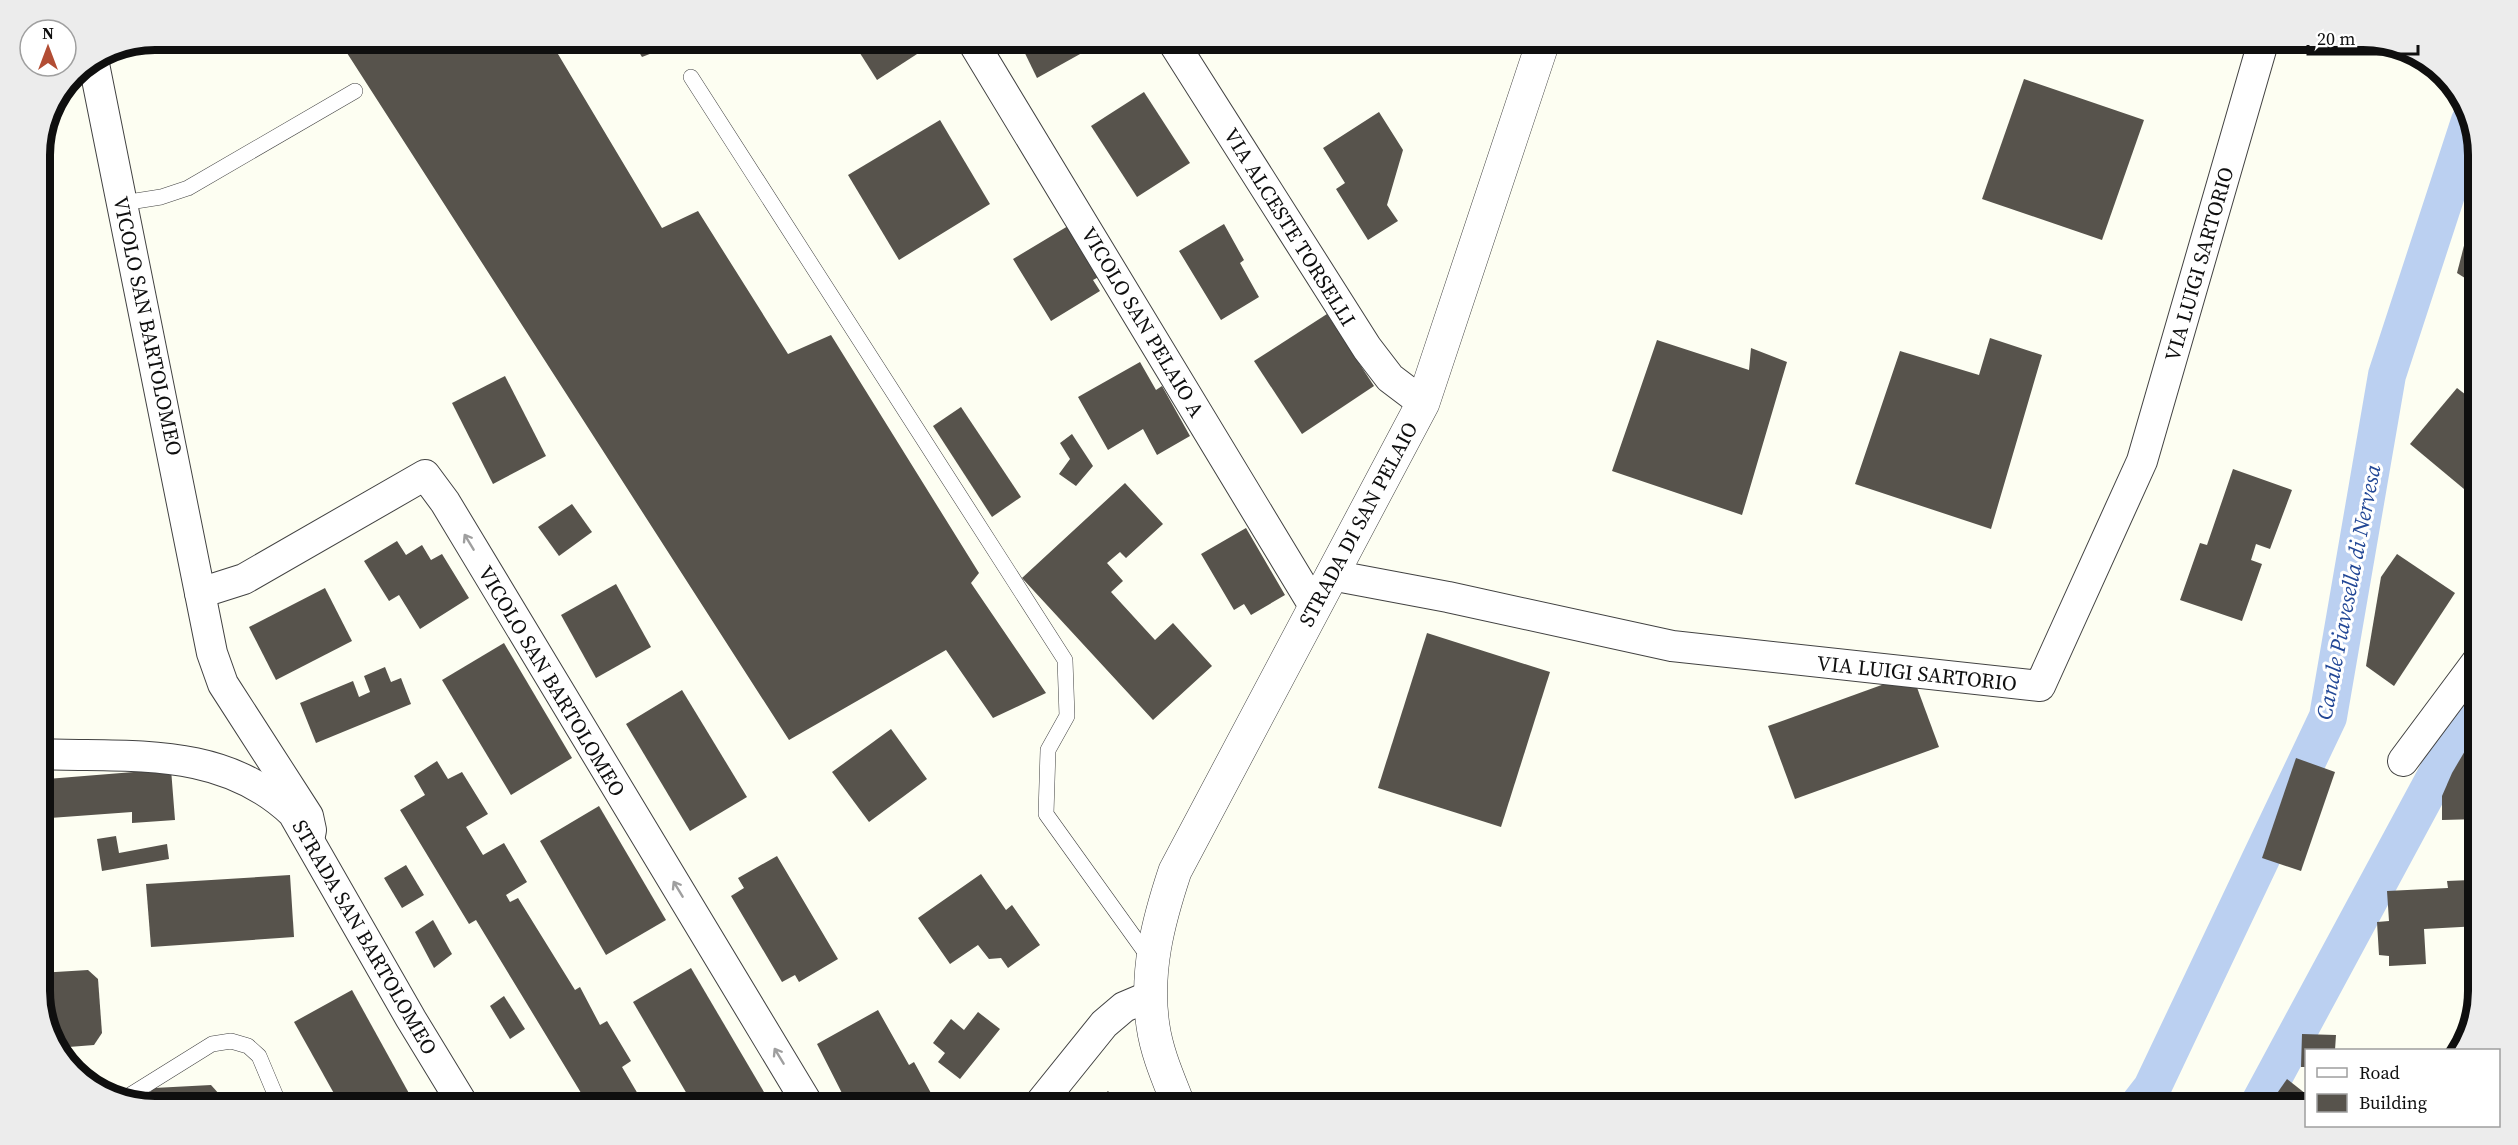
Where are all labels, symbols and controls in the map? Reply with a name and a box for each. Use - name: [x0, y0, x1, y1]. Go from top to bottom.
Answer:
- north arrow: [18, 18, 78, 78]
- scale bar: [2308, 18, 2418, 56]
- text: N: [42, 22, 54, 44]
- text: 20 m: [2317, 26, 2355, 51]
- street label: VIA ALCESTE TORSELLI: [1217, 122, 1363, 332]
- street label: VIA LUIGI SARTORIO: [2157, 163, 2241, 365]
- street label: VICOLO SAN BARTOLOMEO: [106, 194, 190, 458]
- street label: VICOLO SAN PELAIO A: [1075, 221, 1211, 423]
- street label: STRADA DI SAN PELAIO: [1292, 417, 1424, 631]
- water label: Canale Piavesella di Nervesa: [2309, 461, 2388, 722]
- one-way arrow: [463, 534, 475, 551]
- street label: VICOLO SAN BARTOLOMEO: [471, 560, 633, 802]
- street label: VIA LUIGI SARTORIO: [1816, 648, 2018, 698]
- street label: STRADA SAN BARTOLOMEO: [286, 814, 444, 1060]
- one-way arrow: [672, 881, 684, 898]
- one-way arrow: [773, 1048, 785, 1065]
- legend: [2305, 1049, 2500, 1127]
- text: Road: [2359, 1060, 2400, 1085]
- text: Building: [2359, 1090, 2427, 1115]

